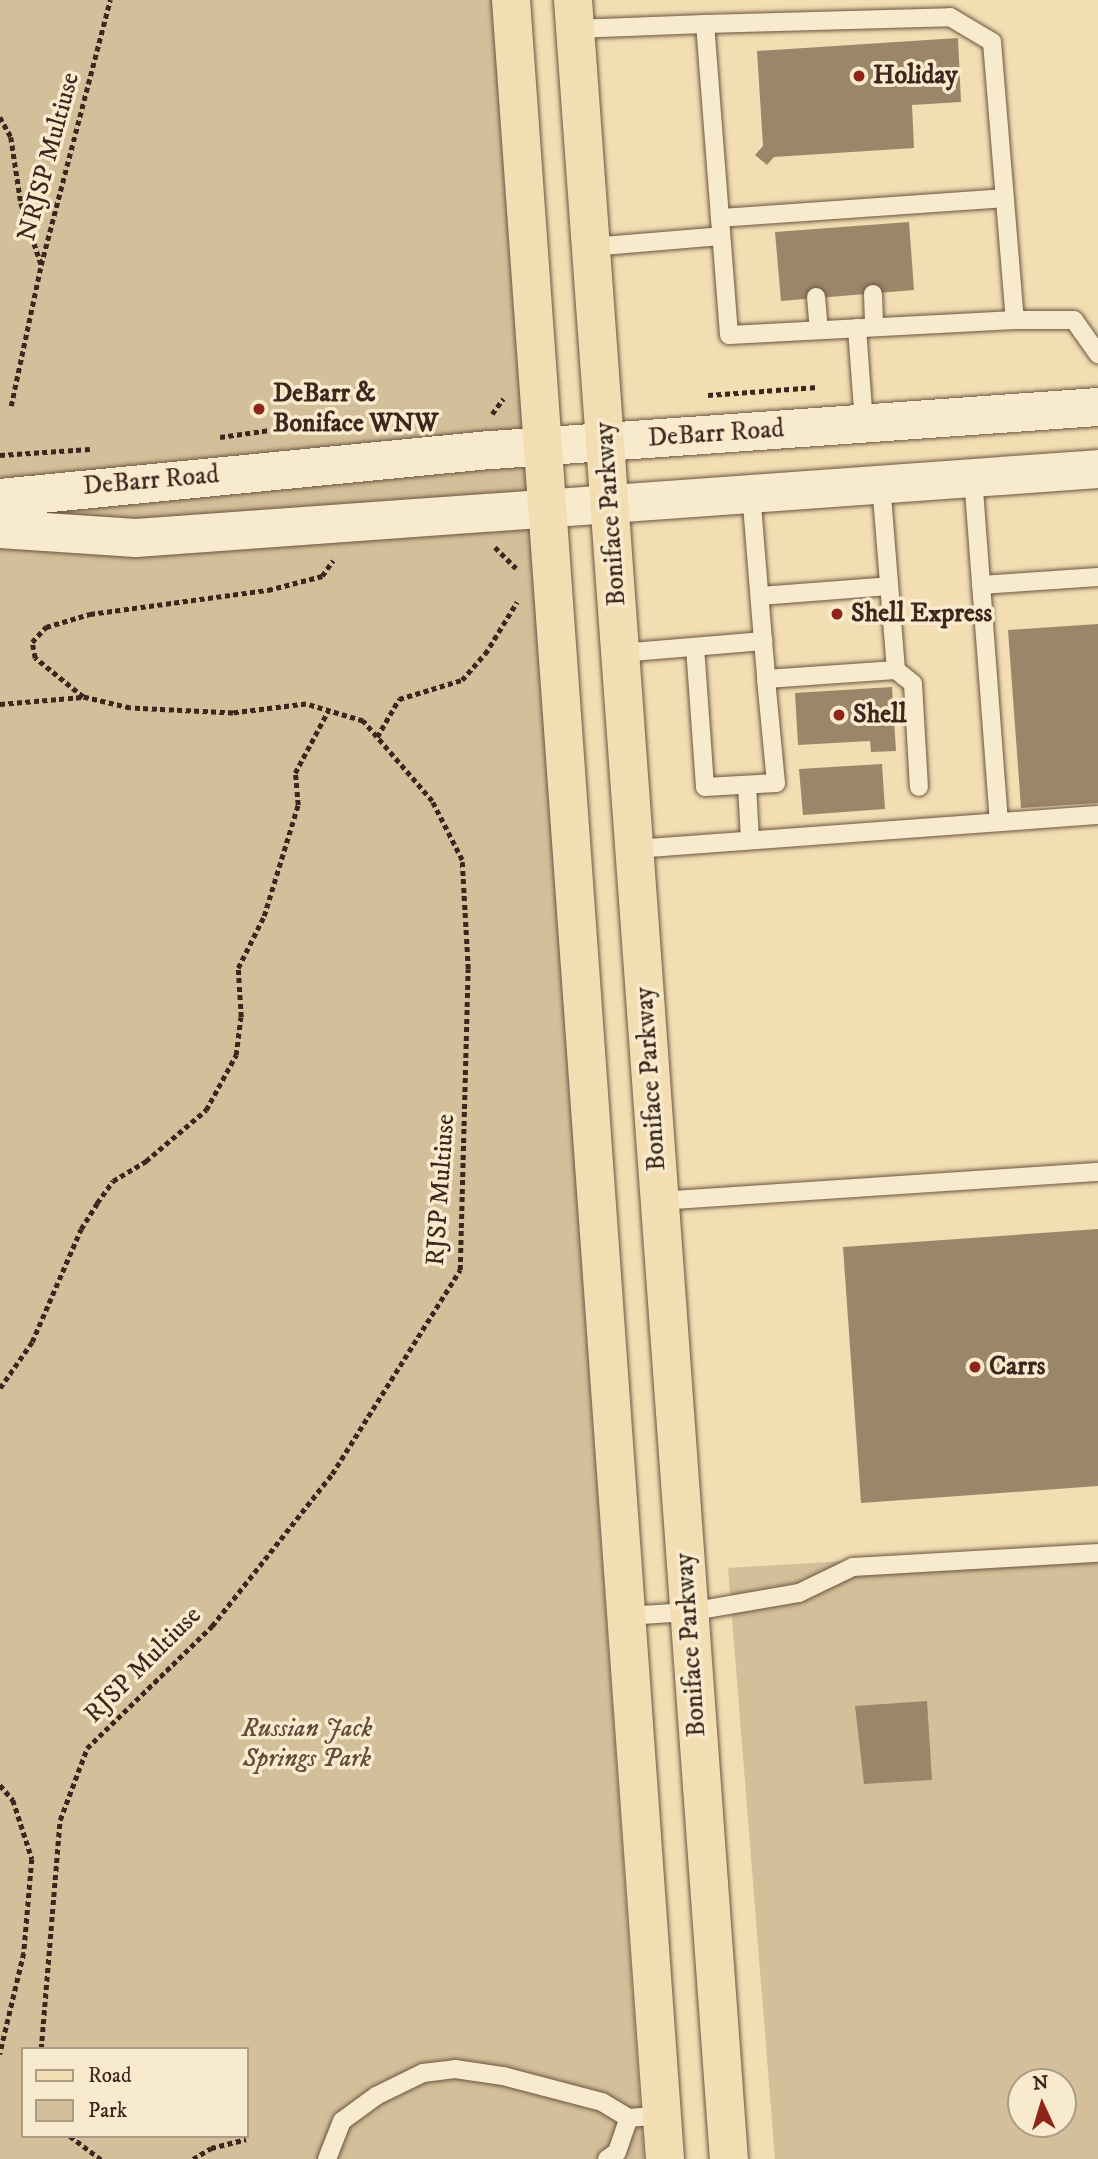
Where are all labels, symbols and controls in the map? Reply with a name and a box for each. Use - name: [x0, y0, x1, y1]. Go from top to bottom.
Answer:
- place label: Holiday: [873, 60, 958, 92]
- marker: Holiday: [851, 68, 867, 84]
- street label: NRJSP Multiuse: [11, 69, 87, 245]
- place label: DeBarr & Boniface WNW: [273, 378, 438, 440]
- marker: DeBarr & Boniface WNW: [251, 401, 267, 417]
- street label: DeBarr Road: [647, 414, 785, 454]
- street label: Boniface Parkway: [589, 421, 633, 607]
- street label: DeBarr Road: [82, 460, 220, 502]
- place label: Shell Express: [851, 598, 992, 630]
- marker: Shell Express: [829, 606, 845, 622]
- place label: Shell: [853, 699, 907, 731]
- marker: Shell: [831, 707, 847, 723]
- street label: Boniface Parkway: [629, 986, 673, 1172]
- street label: RJSP Multiuse: [420, 1113, 462, 1267]
- place label: Carrs: [989, 1351, 1045, 1383]
- marker: Carrs: [967, 1359, 983, 1375]
- street label: Boniface Parkway: [669, 1552, 713, 1738]
- street label: RJSP Multiuse: [78, 1600, 208, 1730]
- park label: Russian Jack Springs Park: [242, 1713, 372, 1774]
- legend: [21, 2047, 248, 2138]
- text: Road: [88, 2063, 132, 2089]
- north arrow: [1007, 2068, 1077, 2138]
- text: N: [1032, 2072, 1049, 2096]
- text: Park: [88, 2098, 127, 2124]

